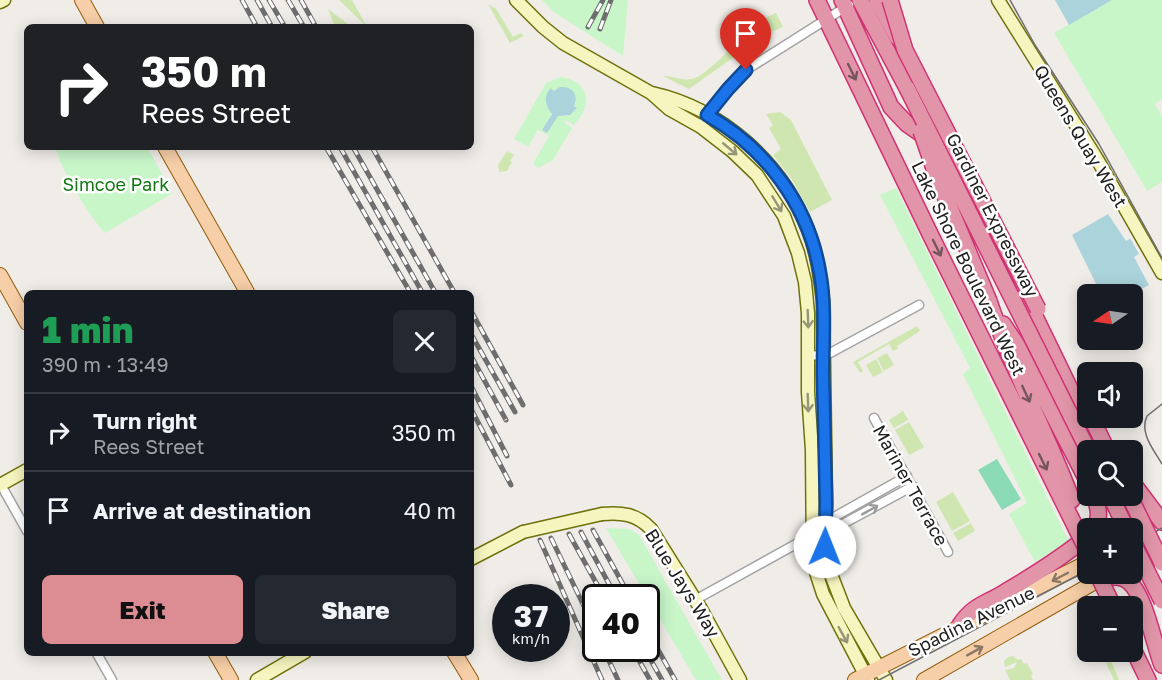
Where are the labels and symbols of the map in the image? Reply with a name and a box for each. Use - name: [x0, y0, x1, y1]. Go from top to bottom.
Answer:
- pin: [720, 8, 771, 70]
- street label: Queens Quay West: [1030, 61, 1132, 211]
- one-way arrow: [846, 63, 858, 81]
- street label: Gardiner Expressway: [942, 129, 1044, 301]
- one-way arrow: [722, 143, 738, 156]
- street label: Lake Shore Boulevard West: [907, 157, 1031, 379]
- park label: Simcoe Park: [63, 173, 169, 195]
- one-way arrow: [771, 195, 783, 212]
- one-way arrow: [932, 238, 943, 256]
- north arrow: [1077, 284, 1143, 350]
- one-way arrow: [802, 308, 814, 328]
- one-way arrow: [1021, 385, 1033, 403]
- one-way arrow: [803, 392, 814, 412]
- street label: Mariner Terrace: [869, 421, 953, 549]
- one-way arrow: [1038, 453, 1050, 471]
- one-way arrow: [860, 504, 878, 515]
- position arrow: [793, 515, 857, 579]
- street label: Blue Jays Way: [641, 525, 725, 641]
- one-way arrow: [1052, 571, 1069, 583]
- street label: Spadina Avenue: [904, 581, 1038, 661]
- speed limit sign: 40: [582, 584, 660, 662]
- one-way arrow: [837, 626, 849, 643]
- one-way arrow: [966, 645, 983, 657]

